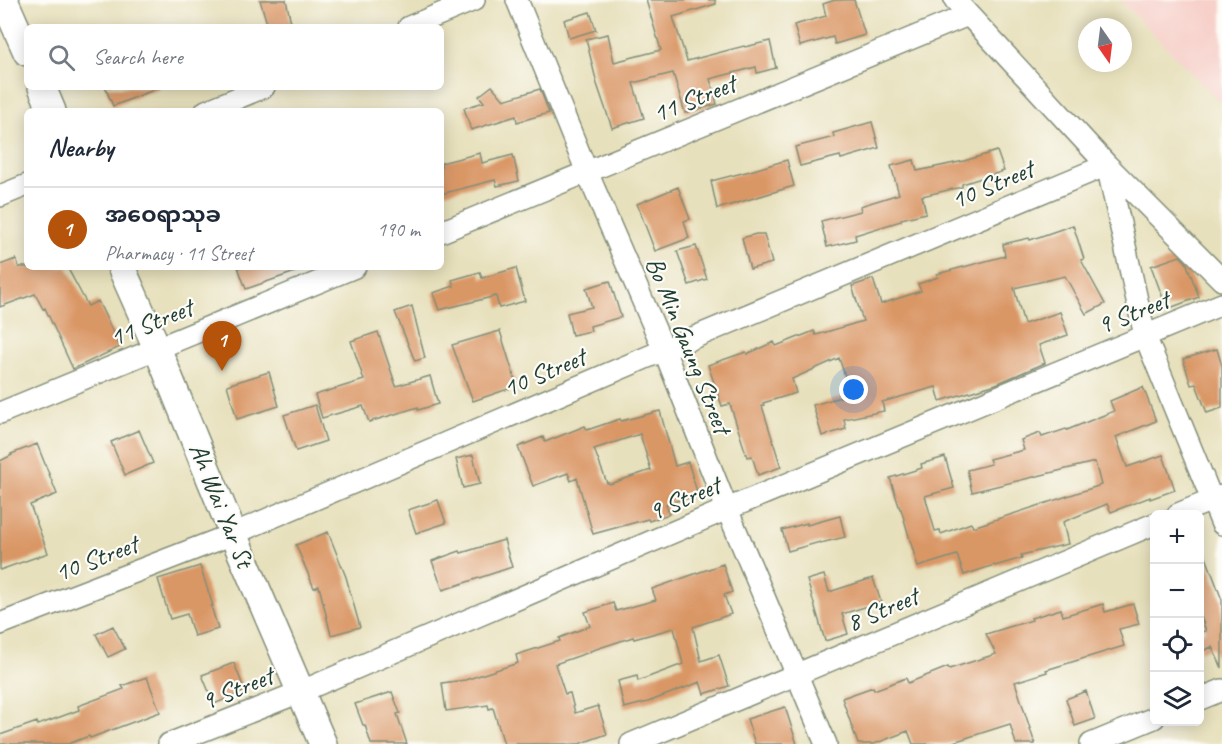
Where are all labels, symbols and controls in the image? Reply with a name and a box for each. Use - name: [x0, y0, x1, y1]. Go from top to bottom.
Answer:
- north arrow: [1078, 18, 1132, 72]
- search box: [24, 24, 444, 90]
- icon: search: [45, 41, 78, 74]
- text: Search here: [93, 43, 183, 71]
- street label: 11 Street: [648, 66, 744, 130]
- text: Nearby: [48, 131, 113, 164]
- street label: 10 Street: [946, 151, 1041, 217]
- text: အဝေရာသုခ: [105, 201, 221, 229]
- text: 1: [63, 217, 72, 242]
- text: 190 m: [377, 217, 420, 242]
- text: Pharmacy · 11 Street: [105, 241, 253, 266]
- street label: Bo Min Gaung Street: [638, 252, 740, 441]
- street label: 9 Street: [1092, 282, 1177, 342]
- street label: 11 Street: [105, 290, 201, 354]
- pin: 1: [202, 322, 242, 371]
- street label: 10 Street: [498, 339, 593, 405]
- your location: [839, 375, 868, 404]
- street label: Ah Wai Yar St: [182, 438, 262, 574]
- street label: 9 Street: [643, 467, 728, 528]
- map controls: [1150, 510, 1204, 726]
- button: +: [1150, 510, 1204, 564]
- street label: 10 Street: [50, 526, 146, 589]
- button: −: [1150, 564, 1204, 618]
- street label: 8 Street: [841, 578, 926, 639]
- button: locate: [1150, 618, 1204, 672]
- street label: 9 Street: [196, 658, 281, 718]
- button: layers: [1150, 672, 1204, 726]

